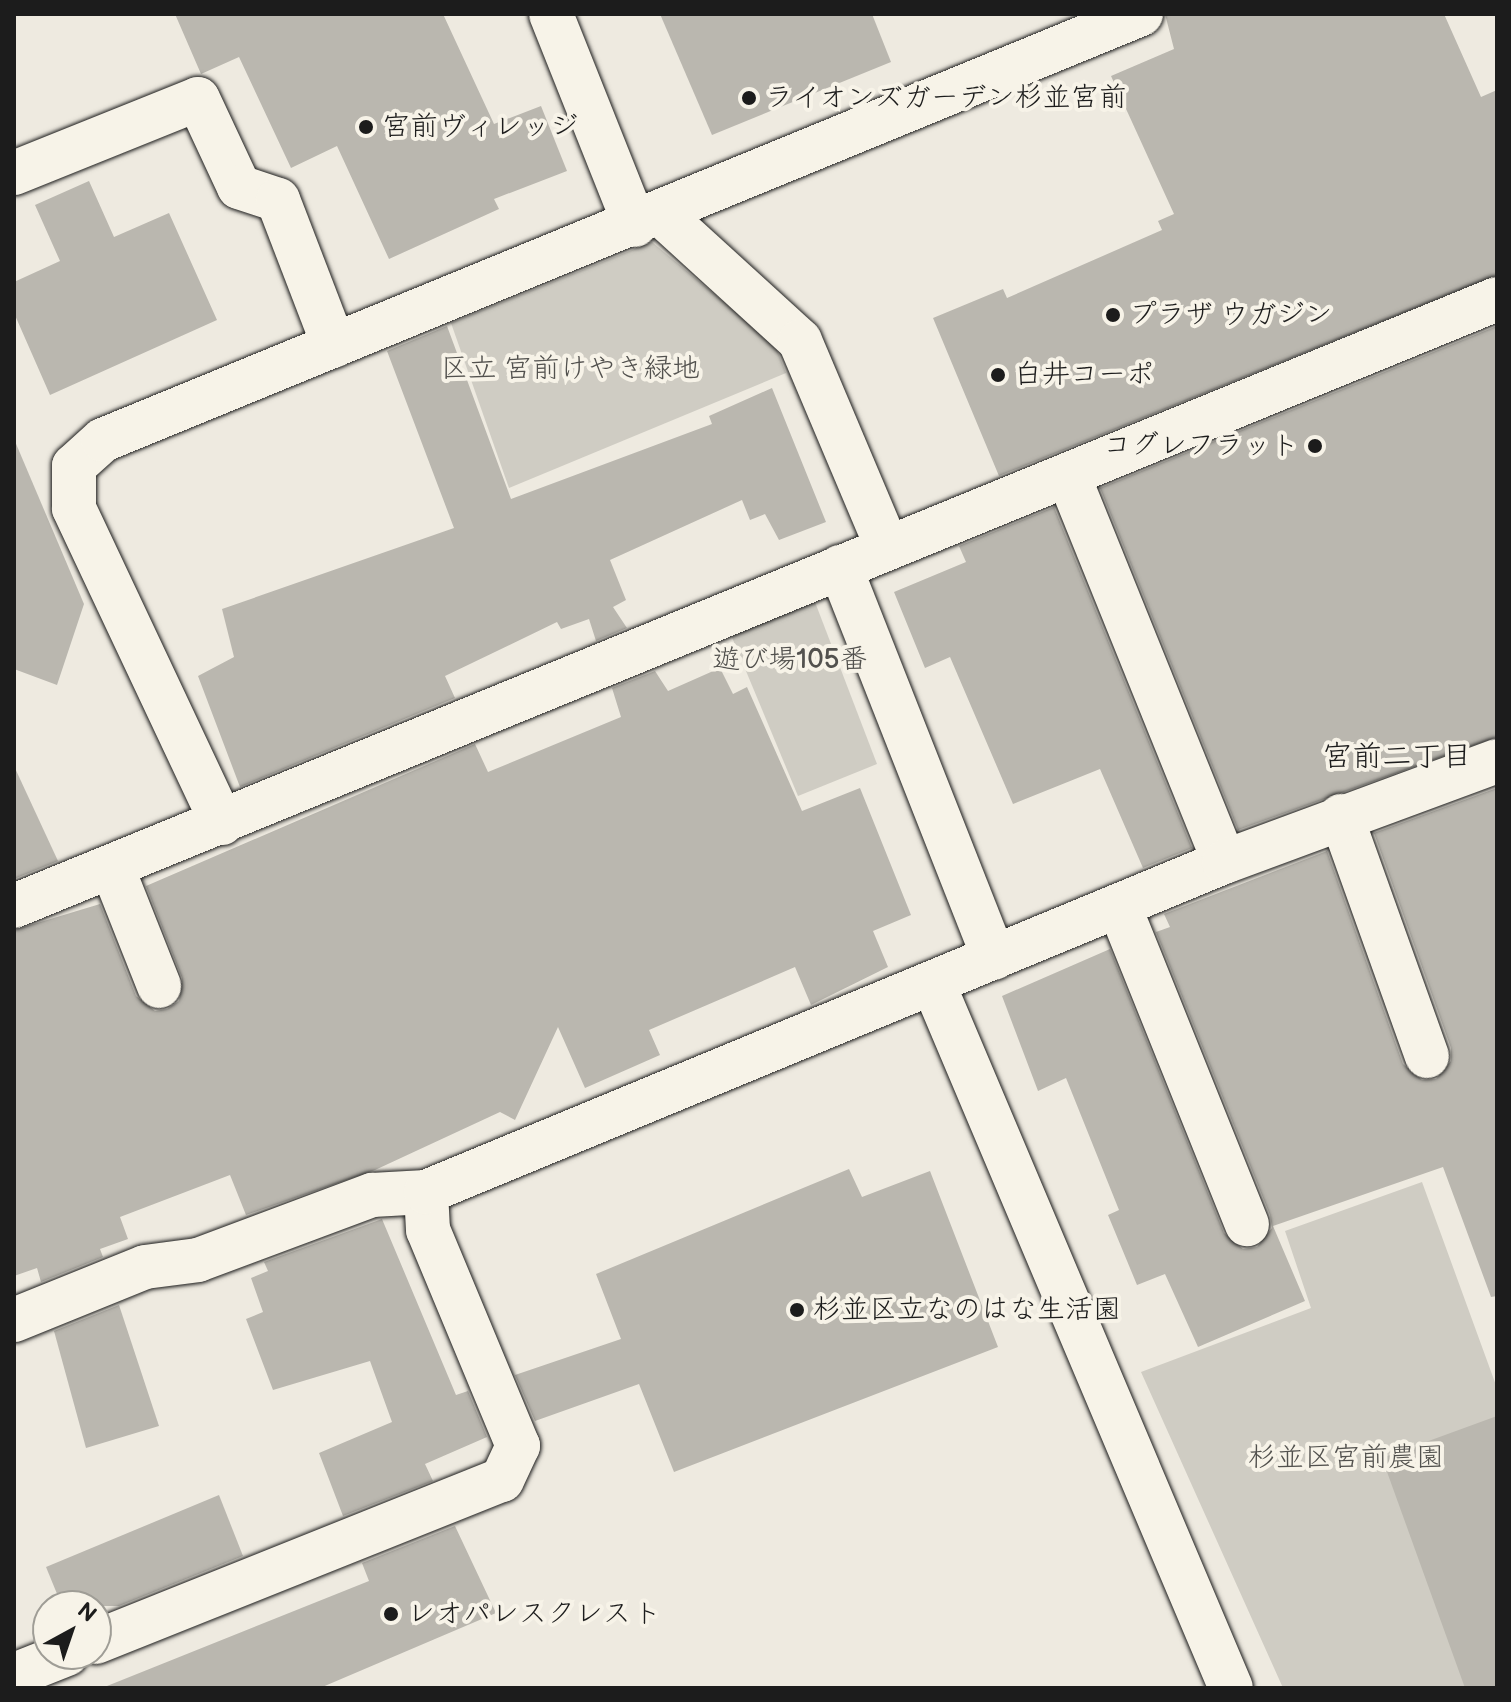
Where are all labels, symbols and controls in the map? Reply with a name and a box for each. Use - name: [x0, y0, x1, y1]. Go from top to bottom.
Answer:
- place label: ライオンズガーデン杉並宮前: [765, 81, 1129, 115]
- marker: ライオンズガーデン杉並宮前: [740, 89, 758, 107]
- place label: 宮前ヴィレッジ: [382, 110, 578, 144]
- marker: 宮前ヴィレッジ: [357, 118, 375, 136]
- place label: プラザ ウガジン: [1129, 298, 1333, 332]
- marker: プラザ ウガジン: [1104, 306, 1122, 324]
- park label: 区立 宮前けやき緑地: [440, 352, 700, 386]
- place label: 白井コーポ: [1014, 358, 1154, 392]
- marker: 白井コーポ: [989, 366, 1007, 384]
- place label: コグレフラット: [1103, 429, 1299, 463]
- marker: コグレフラット: [1306, 437, 1324, 455]
- park label: 遊び場105番: [712, 643, 868, 677]
- district label: 宮前二丁目: [1322, 739, 1472, 775]
- place label: 杉並区立なのはな生活園: [813, 1293, 1121, 1327]
- marker: 杉並区立なのはな生活園: [788, 1301, 806, 1319]
- park label: 杉並区宮前農園: [1248, 1441, 1444, 1475]
- north arrow: [32, 1590, 112, 1670]
- text: N: [71, 1597, 101, 1628]
- place label: レオパレスクレスト: [407, 1597, 659, 1631]
- marker: レオパレスクレスト: [382, 1605, 400, 1623]

